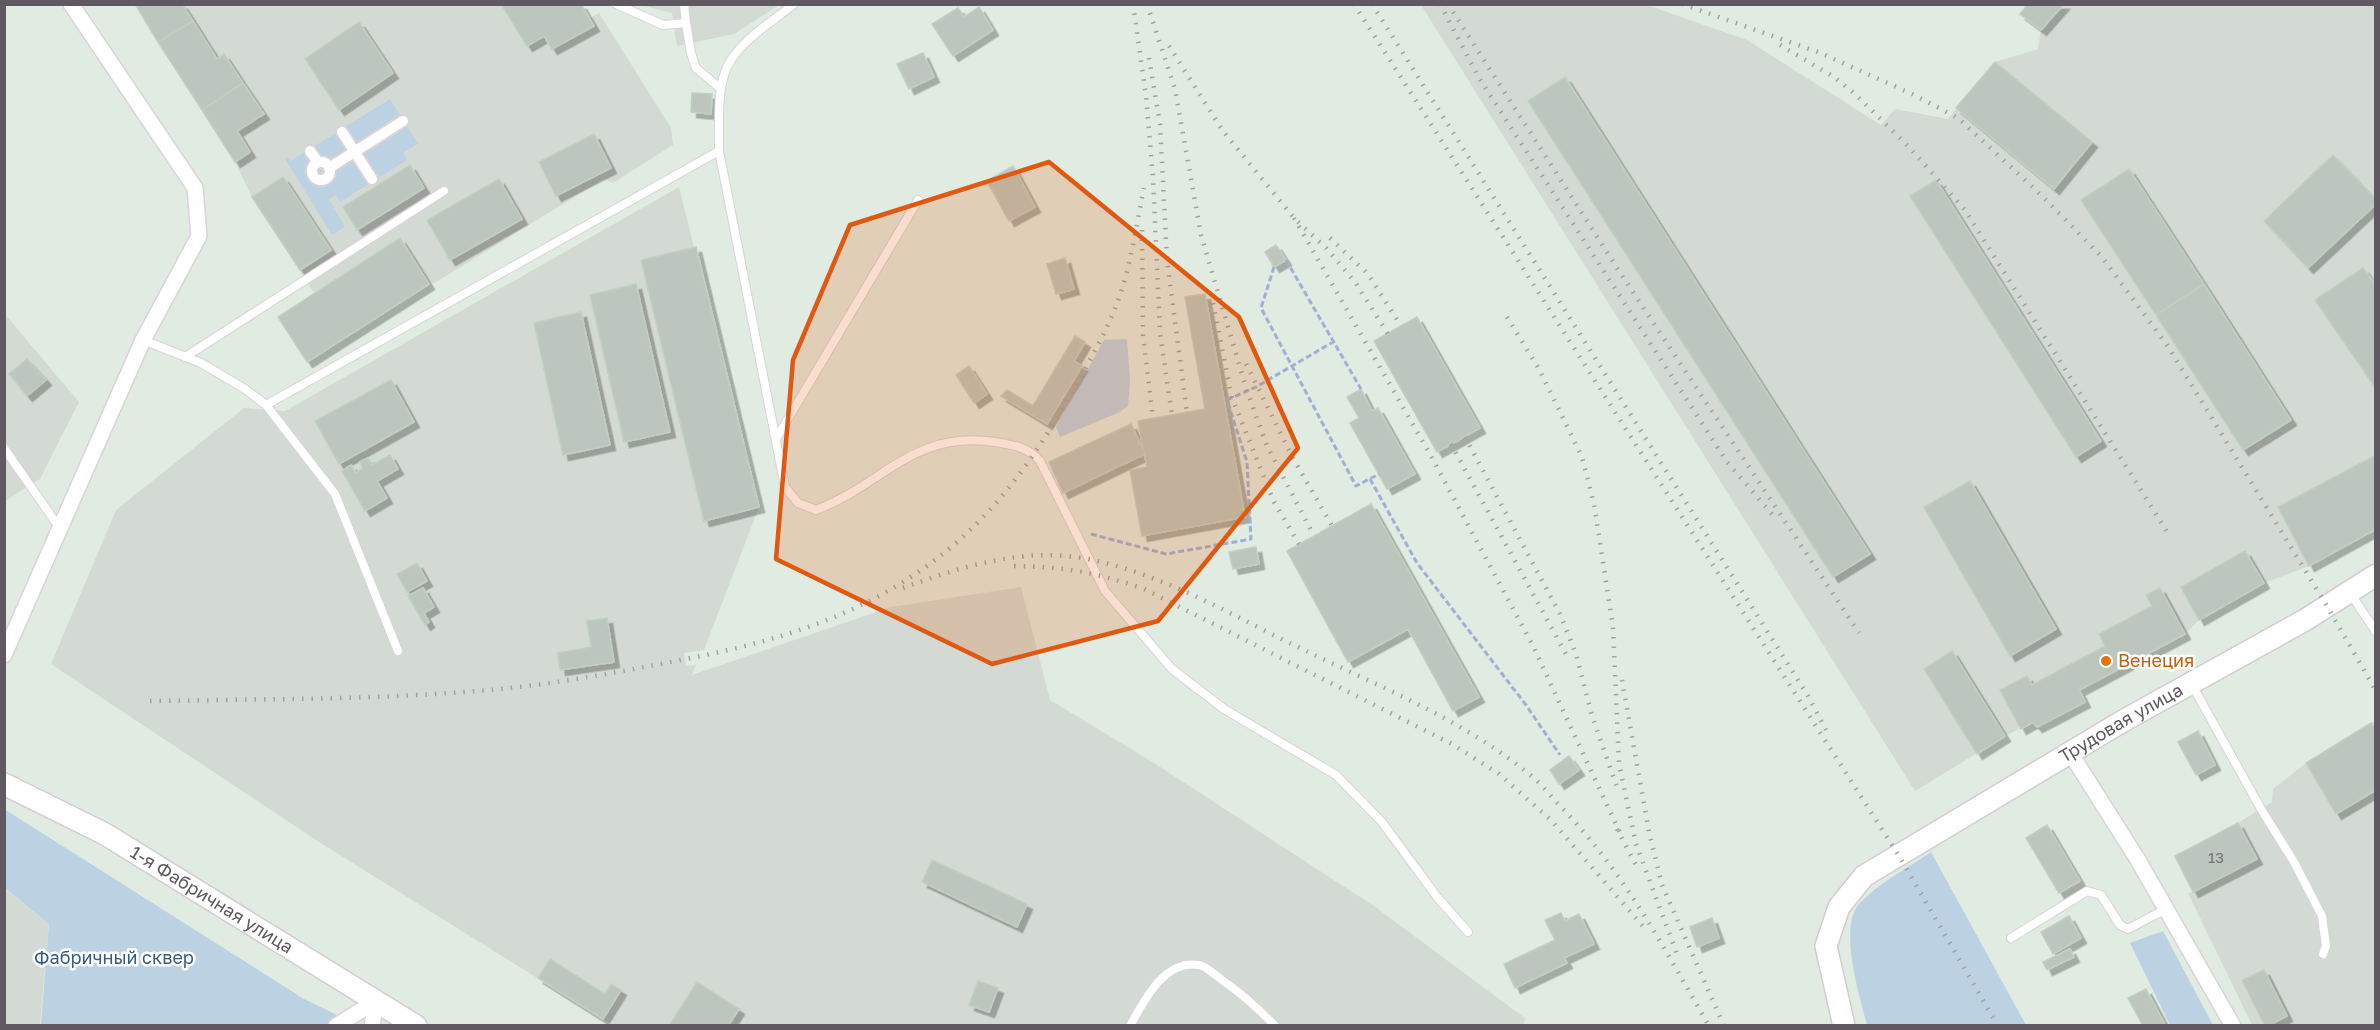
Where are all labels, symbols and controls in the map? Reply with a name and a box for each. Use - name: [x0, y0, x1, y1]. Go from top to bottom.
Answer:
- place label: Венеция: [2118, 649, 2194, 671]
- marker: Венеция: [2099, 654, 2113, 668]
- street label: Трудовая улица: [2055, 678, 2186, 767]
- street label: 1-я Фабричная улица: [127, 840, 298, 958]
- house number: 13: [2208, 848, 2224, 866]
- park label: Фабричный сквер: [34, 946, 194, 968]

